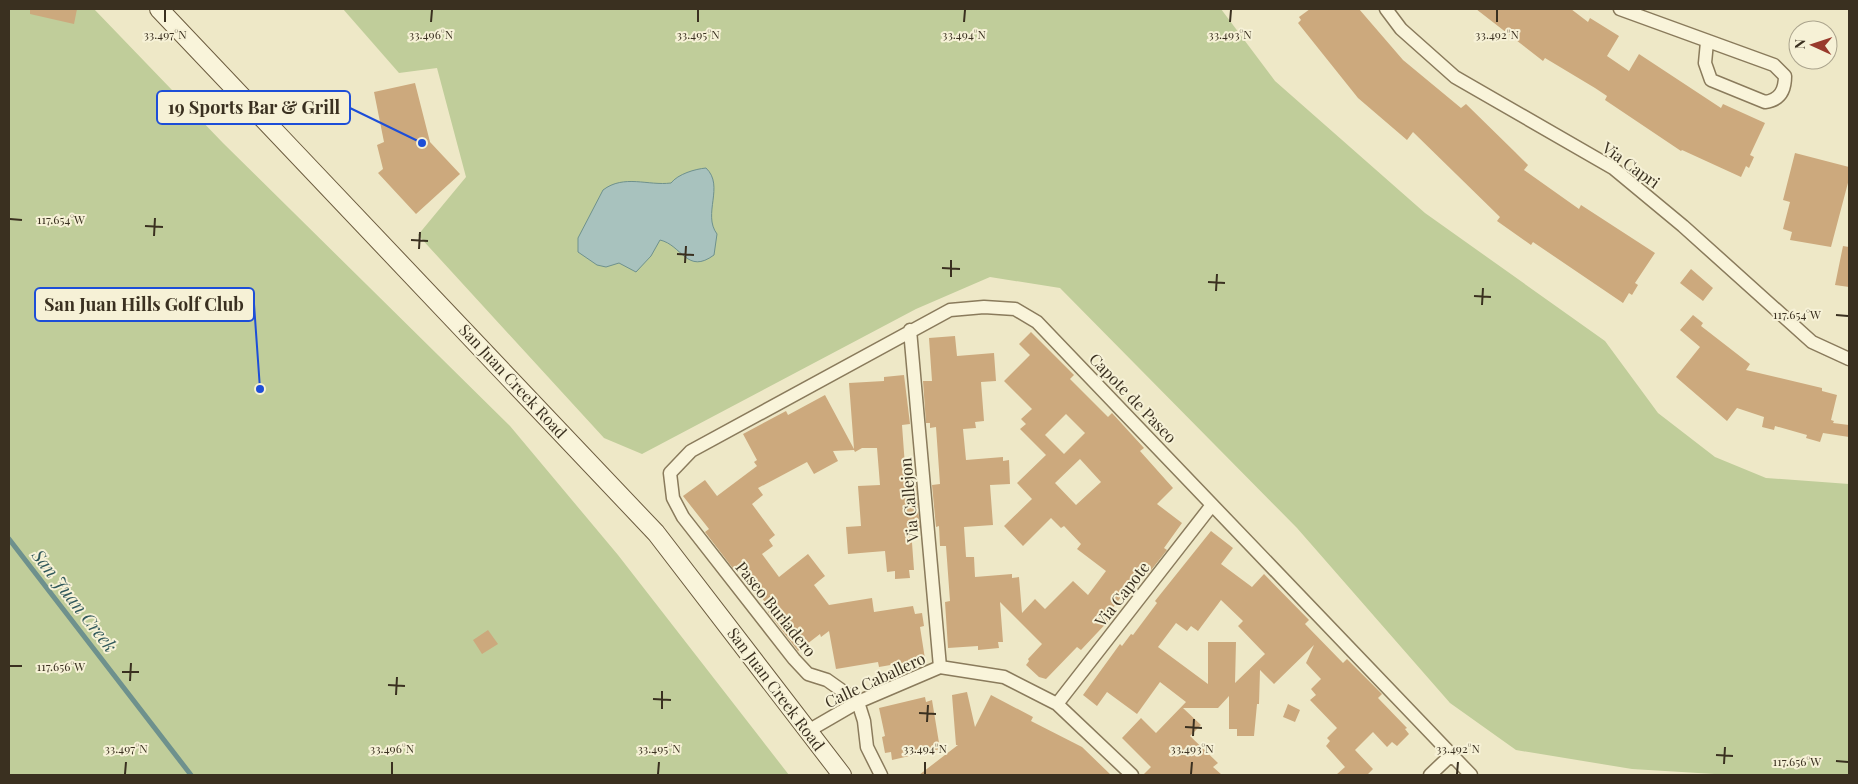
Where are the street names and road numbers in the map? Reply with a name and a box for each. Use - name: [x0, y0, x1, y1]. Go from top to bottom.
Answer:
- street label: Via Capri: [1598, 136, 1664, 193]
- street label: San Juan Creek Road: [455, 319, 572, 442]
- street label: Capote de Paseo: [1085, 348, 1182, 447]
- street label: Via Callejon: [894, 456, 923, 544]
- street label: Paseo Burladero: [731, 557, 821, 661]
- street label: Via Capote: [1089, 557, 1154, 631]
- street label: San Juan Creek Road: [723, 623, 830, 754]
- street label: Calle Caballero: [821, 647, 929, 712]

